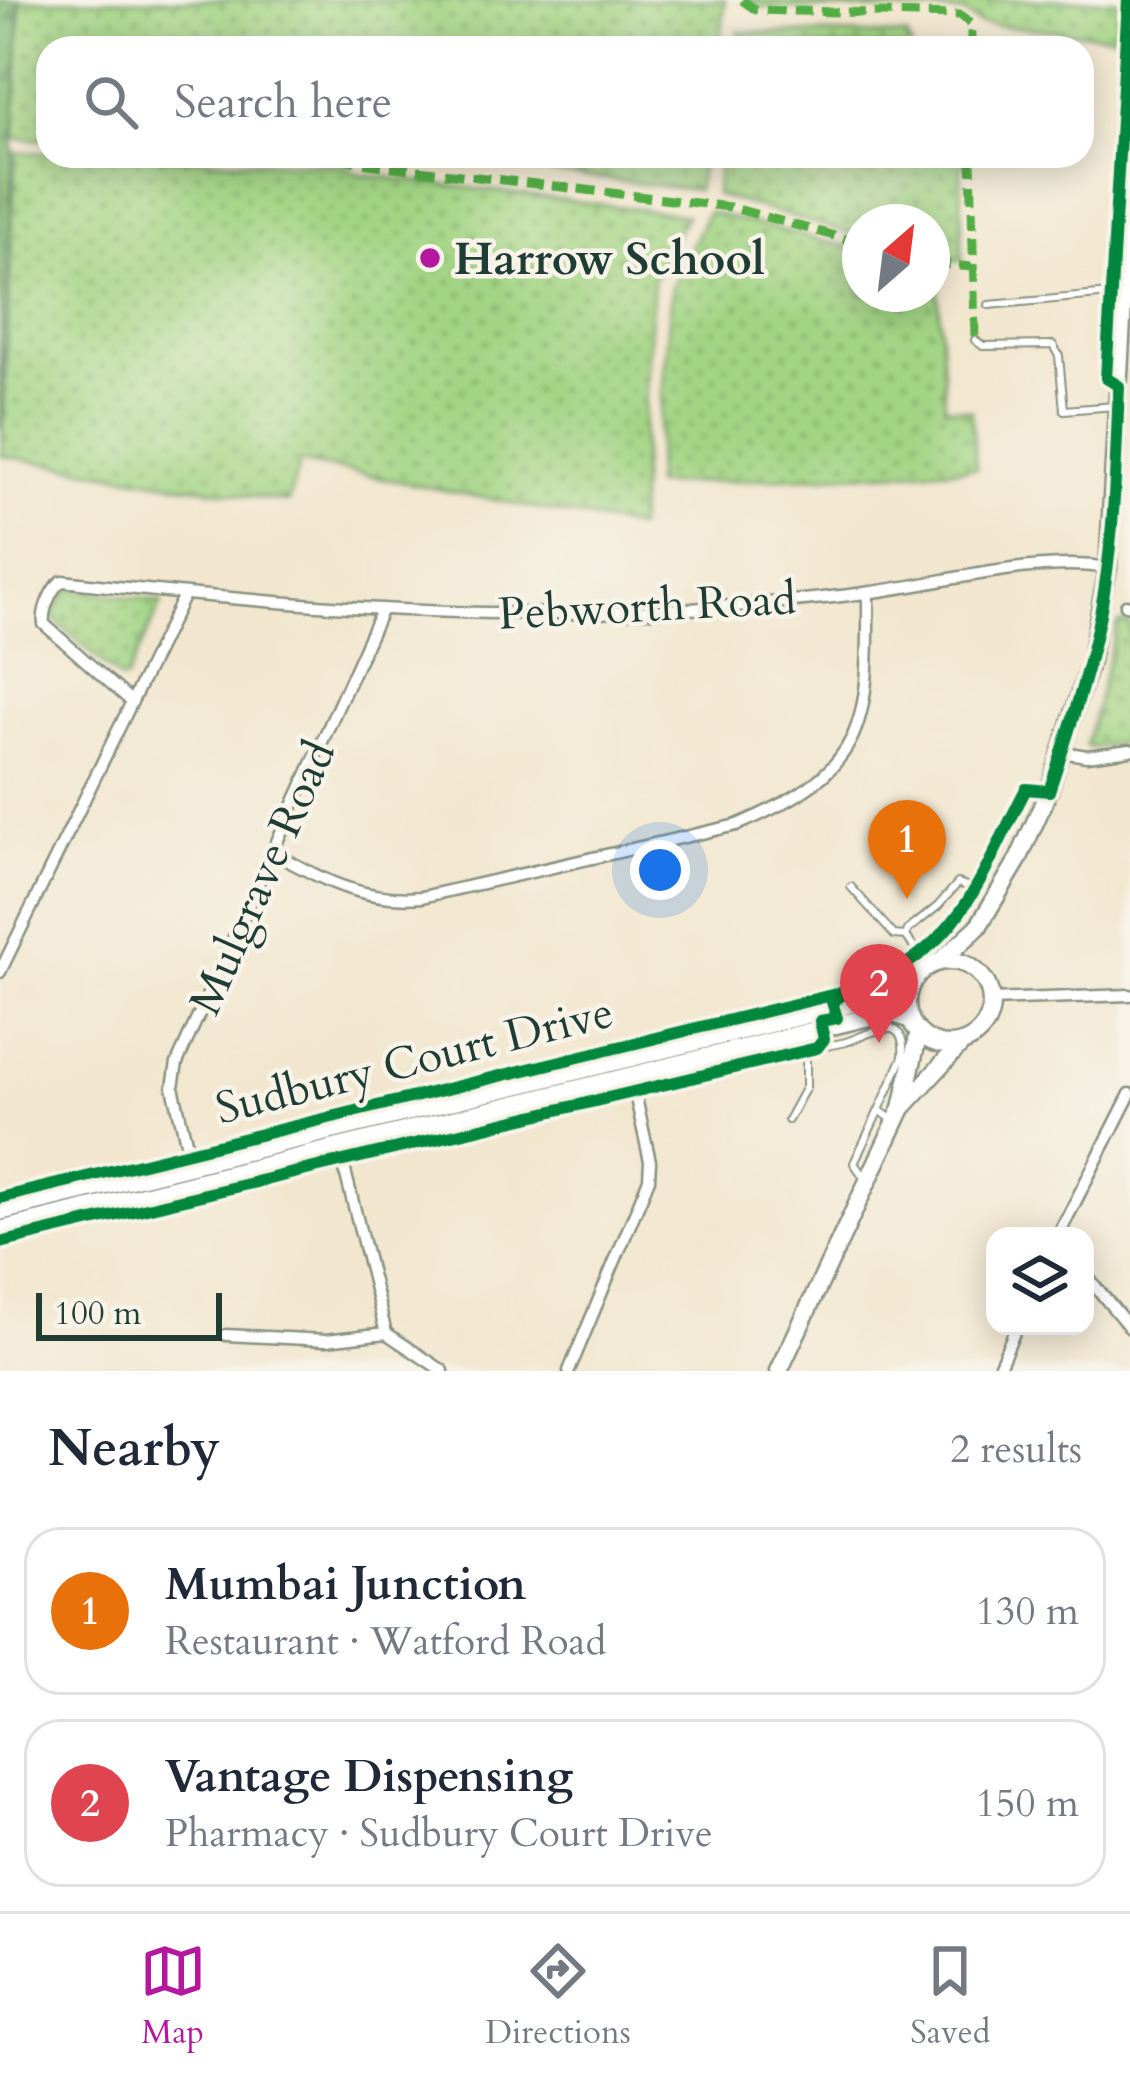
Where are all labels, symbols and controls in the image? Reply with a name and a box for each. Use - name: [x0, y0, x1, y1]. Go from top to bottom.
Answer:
- search box: [36, 36, 1094, 168]
- icon: search: [78, 69, 144, 135]
- text: Search here: [174, 72, 392, 133]
- north arrow: [842, 204, 950, 312]
- place label: Harrow School: [454, 229, 765, 290]
- marker: Harrow School: [417, 245, 443, 271]
- street label: Pebworth Road: [497, 568, 797, 645]
- street label: Mulgrave Road: [175, 731, 350, 1024]
- pin: 1: [868, 800, 946, 899]
- your location: [630, 840, 690, 900]
- pin: 2: [840, 944, 918, 1043]
- street label: Sudbury Court Drive: [209, 982, 619, 1139]
- map controls: [986, 1227, 1094, 1335]
- button: layers: [986, 1227, 1094, 1335]
- scale bar: [36, 1287, 222, 1340]
- text: 100 m: [54, 1291, 141, 1336]
- text: Nearby: [48, 1414, 220, 1484]
- text: 2 results: [950, 1423, 1082, 1476]
- text: Mumbai Junction: [165, 1554, 526, 1615]
- text: 1: [80, 1585, 100, 1638]
- text: 130 m: [976, 1585, 1079, 1638]
- text: Restaurant · Watford Road: [165, 1615, 606, 1668]
- text: Vantage Dispensing: [165, 1746, 573, 1807]
- text: 2: [80, 1777, 100, 1830]
- text: 150 m: [976, 1777, 1079, 1830]
- text: Pharmacy · Sudbury Court Drive: [165, 1807, 713, 1860]
- tab: Map: [140, 1938, 206, 2055]
- tab: Directions: [485, 1938, 631, 2055]
- tab: Saved: [910, 1938, 990, 2055]

